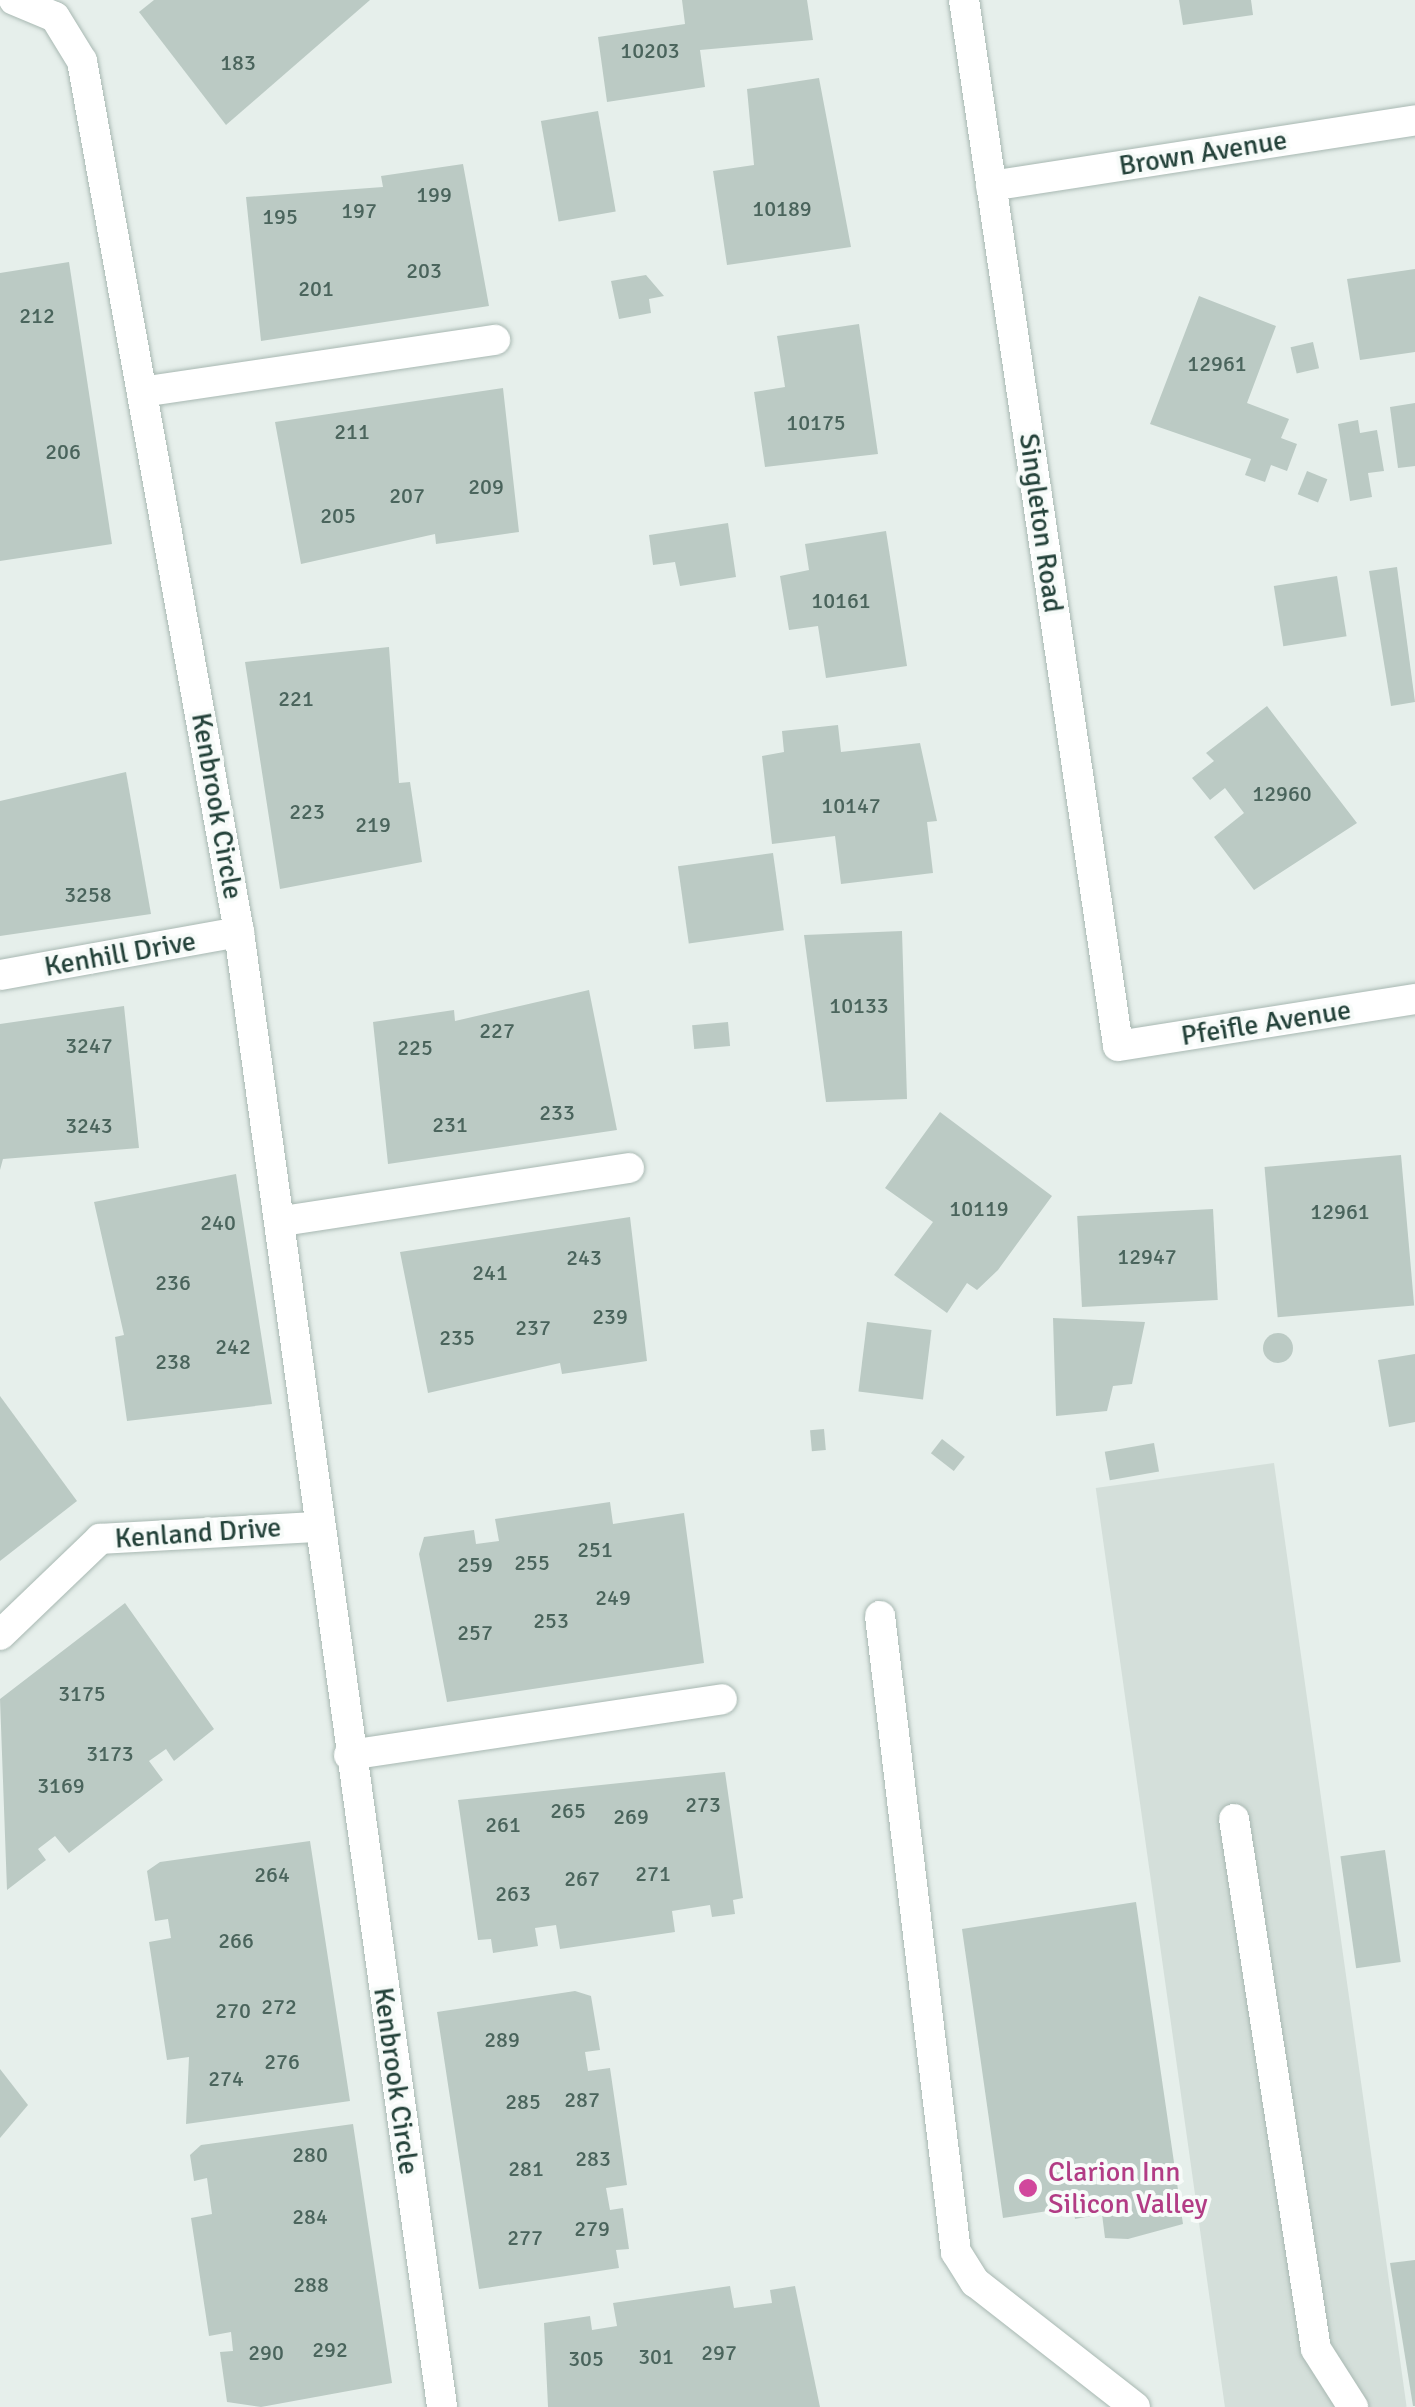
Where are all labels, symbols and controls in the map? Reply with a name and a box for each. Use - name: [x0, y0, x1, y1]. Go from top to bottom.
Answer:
- house number: 10203: [620, 38, 680, 64]
- house number: 183: [220, 50, 256, 76]
- street label: Brown Avenue: [1116, 123, 1290, 183]
- house number: 199: [416, 182, 452, 208]
- house number: 10189: [752, 196, 812, 222]
- house number: 197: [341, 198, 377, 224]
- house number: 195: [262, 204, 298, 230]
- house number: 203: [406, 258, 442, 284]
- house number: 201: [298, 276, 334, 302]
- house number: 212: [19, 303, 55, 329]
- house number: 12961: [1187, 351, 1247, 377]
- house number: 10175: [786, 410, 846, 436]
- house number: 211: [334, 419, 370, 445]
- street label: Singleton Road: [1012, 431, 1070, 615]
- house number: 206: [45, 439, 81, 465]
- house number: 209: [468, 474, 504, 500]
- house number: 207: [389, 483, 425, 509]
- house number: 205: [320, 503, 356, 529]
- house number: 10161: [811, 588, 871, 614]
- house number: 221: [278, 686, 314, 712]
- street label: Kenbrook Circle: [184, 710, 250, 902]
- house number: 12960: [1252, 781, 1312, 807]
- house number: 10147: [821, 793, 881, 819]
- house number: 223: [289, 799, 325, 825]
- house number: 219: [355, 812, 391, 838]
- house number: 3258: [64, 882, 112, 908]
- street label: Kenhill Drive: [42, 924, 198, 984]
- house number: 10133: [829, 993, 889, 1019]
- street label: Pfeifle Avenue: [1179, 993, 1353, 1053]
- house number: 227: [479, 1018, 515, 1044]
- house number: 3247: [65, 1033, 113, 1059]
- house number: 225: [397, 1035, 433, 1061]
- house number: 233: [539, 1100, 575, 1126]
- house number: 231: [432, 1112, 468, 1138]
- house number: 3243: [65, 1113, 113, 1139]
- house number: 10119: [949, 1196, 1009, 1222]
- house number: 12961: [1310, 1199, 1370, 1225]
- house number: 240: [200, 1210, 236, 1236]
- house number: 12947: [1117, 1244, 1177, 1270]
- house number: 243: [566, 1245, 602, 1271]
- house number: 241: [472, 1260, 508, 1286]
- house number: 236: [155, 1270, 191, 1296]
- house number: 239: [592, 1304, 628, 1330]
- house number: 237: [515, 1315, 551, 1341]
- house number: 235: [439, 1325, 475, 1351]
- house number: 242: [215, 1334, 251, 1360]
- house number: 238: [155, 1349, 191, 1375]
- street label: Kenland Drive: [114, 1510, 282, 1556]
- house number: 251: [577, 1537, 613, 1563]
- house number: 255: [514, 1550, 550, 1576]
- house number: 259: [457, 1552, 493, 1578]
- house number: 249: [595, 1585, 631, 1611]
- house number: 253: [533, 1608, 569, 1634]
- house number: 257: [457, 1620, 493, 1646]
- house number: 3175: [58, 1681, 106, 1707]
- house number: 3173: [86, 1741, 134, 1767]
- house number: 3169: [37, 1773, 85, 1799]
- house number: 273: [685, 1792, 721, 1818]
- house number: 265: [550, 1798, 586, 1824]
- house number: 269: [613, 1804, 649, 1830]
- house number: 261: [485, 1812, 521, 1838]
- house number: 271: [635, 1861, 671, 1887]
- house number: 264: [254, 1862, 290, 1888]
- house number: 267: [564, 1866, 600, 1892]
- house number: 263: [495, 1881, 531, 1907]
- house number: 266: [218, 1928, 254, 1954]
- street label: Kenbrook Circle: [366, 1985, 426, 2177]
- house number: 272: [261, 1994, 297, 2020]
- house number: 270: [215, 1998, 251, 2024]
- house number: 289: [484, 2027, 520, 2053]
- house number: 276: [264, 2049, 300, 2075]
- house number: 274: [208, 2066, 244, 2092]
- house number: 287: [564, 2087, 600, 2113]
- house number: 285: [505, 2089, 541, 2115]
- house number: 280: [292, 2142, 328, 2168]
- house number: 283: [575, 2146, 611, 2172]
- place label: Clarion Inn Silicon Valley: [1048, 2155, 1208, 2221]
- house number: 281: [508, 2156, 544, 2182]
- marker: Clarion Inn Silicon Valley: [1017, 2177, 1039, 2199]
- house number: 284: [292, 2204, 328, 2230]
- house number: 279: [574, 2216, 610, 2242]
- house number: 277: [507, 2225, 543, 2251]
- house number: 288: [293, 2272, 329, 2298]
- house number: 292: [312, 2337, 348, 2363]
- house number: 290: [248, 2340, 284, 2366]
- house number: 297: [701, 2340, 737, 2366]
- house number: 301: [638, 2344, 674, 2370]
- house number: 305: [568, 2346, 604, 2372]

